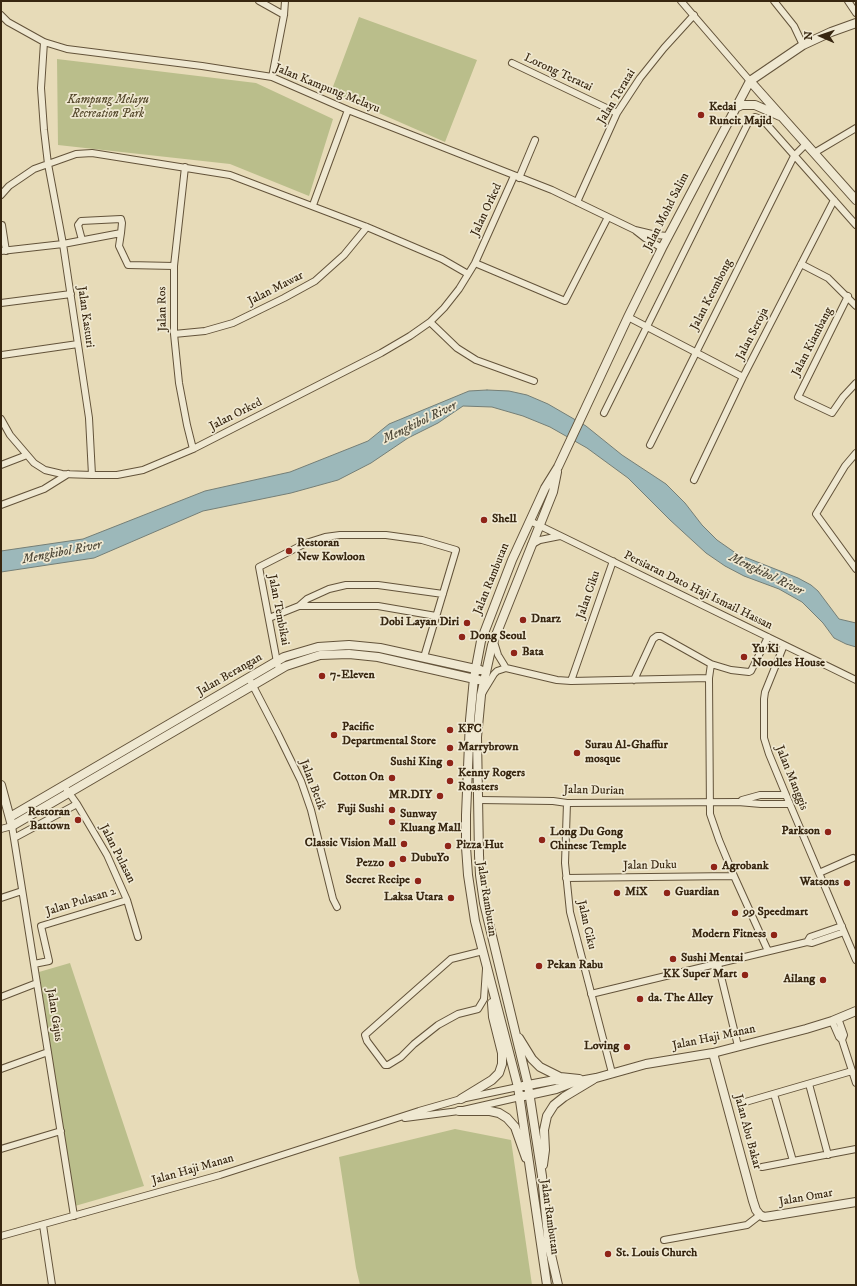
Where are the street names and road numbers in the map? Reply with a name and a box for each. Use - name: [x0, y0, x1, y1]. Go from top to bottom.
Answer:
- street label: Lorong Teratai: [521, 51, 595, 95]
- street label: Jalan Kampung Melayu: [272, 61, 382, 117]
- street label: Jalan Teratai: [595, 67, 639, 127]
- street label: Jalan Mohd Salim: [641, 171, 693, 253]
- street label: Jalan Orked: [468, 181, 506, 239]
- street label: Jalan Keembong: [688, 257, 736, 333]
- street label: Jalan Mawar: [246, 269, 306, 309]
- street label: Jalan Kasturi: [74, 285, 96, 349]
- street label: Jalan Ros: [155, 286, 171, 332]
- street label: Jalan Seroja: [734, 305, 772, 363]
- street label: Jalan Kiambang: [789, 305, 837, 379]
- street label: Jalan Orked: [207, 396, 265, 434]
- street label: Jalan Rambutan: [471, 541, 513, 617]
- street label: Persiaran Dato Haji Ismail Hassan: [621, 549, 775, 633]
- street label: Jalan Ciku: [574, 569, 604, 621]
- street label: Jalan Tembikai: [264, 573, 292, 647]
- street label: Jalan Berangan: [195, 651, 265, 699]
- street label: Jalan Manggis: [772, 744, 810, 812]
- street label: Jalan Betik: [296, 758, 328, 812]
- street label: Jalan Durian: [563, 783, 625, 799]
- street label: Jalan Pulasan: [96, 822, 138, 886]
- street label: Jalan Duku: [623, 858, 677, 874]
- street label: Jalan Rambutan: [473, 860, 499, 938]
- street label: Jalan Pulasan 2: [44, 885, 118, 919]
- street label: Jalan Ciku: [573, 899, 599, 951]
- street label: Jalan Gajus: [43, 988, 65, 1042]
- street label: Jalan Haji Manan: [671, 1022, 757, 1054]
- street label: Jalan Abu Bakar: [730, 1093, 764, 1171]
- street label: Jalan Haji Manan: [150, 1151, 236, 1189]
- street label: Jalan Rambutan: [537, 1178, 561, 1256]
- street label: Jalan Omar: [778, 1186, 834, 1210]

